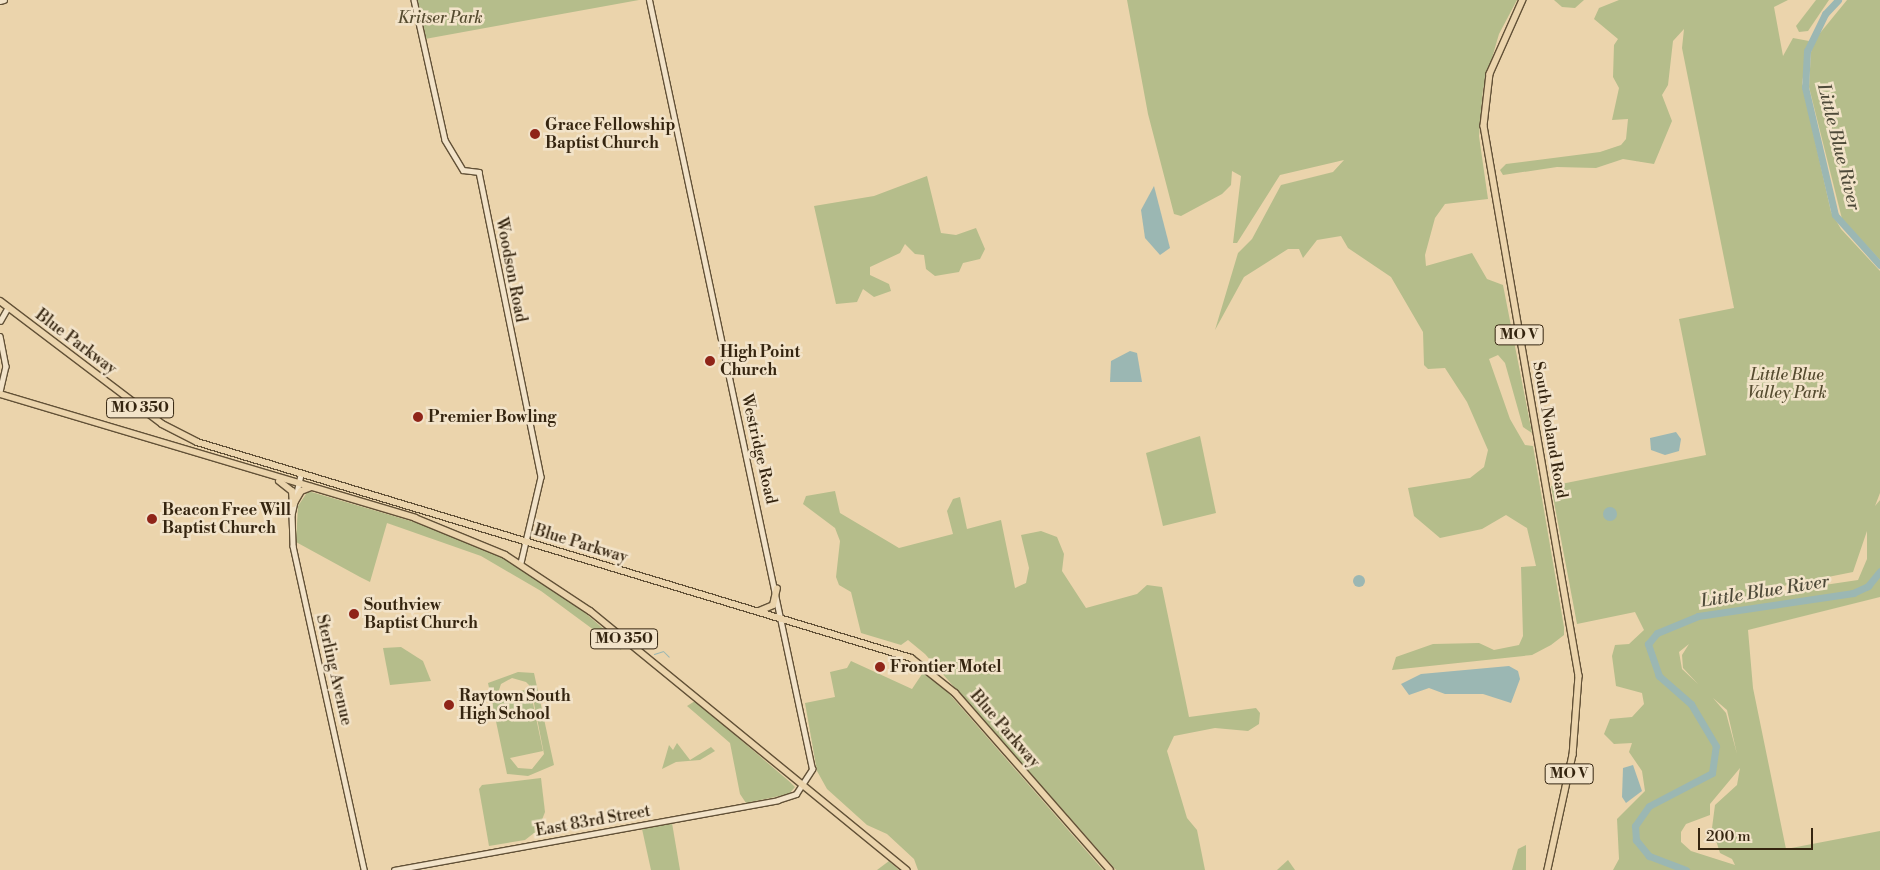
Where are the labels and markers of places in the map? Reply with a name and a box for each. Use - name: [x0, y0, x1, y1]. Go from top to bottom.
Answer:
- place label: Grace Fellowship Baptist Church: [545, 115, 675, 153]
- marker: Grace Fellowship Baptist Church: [529, 128, 541, 140]
- place label: High Point Church: [720, 342, 800, 380]
- marker: High Point Church: [704, 355, 716, 367]
- place label: Premier Bowling: [428, 407, 556, 427]
- marker: Premier Bowling: [412, 411, 424, 423]
- place label: Beacon Free Will Baptist Church: [162, 500, 291, 538]
- marker: Beacon Free Will Baptist Church: [146, 513, 158, 525]
- place label: Southview Baptist Church: [364, 595, 478, 633]
- marker: Southview Baptist Church: [348, 608, 360, 620]
- place label: Frontier Motel: [890, 657, 1002, 677]
- marker: Frontier Motel: [874, 661, 886, 673]
- place label: Raytown South High School: [459, 686, 571, 724]
- marker: Raytown South High School: [443, 699, 455, 711]

